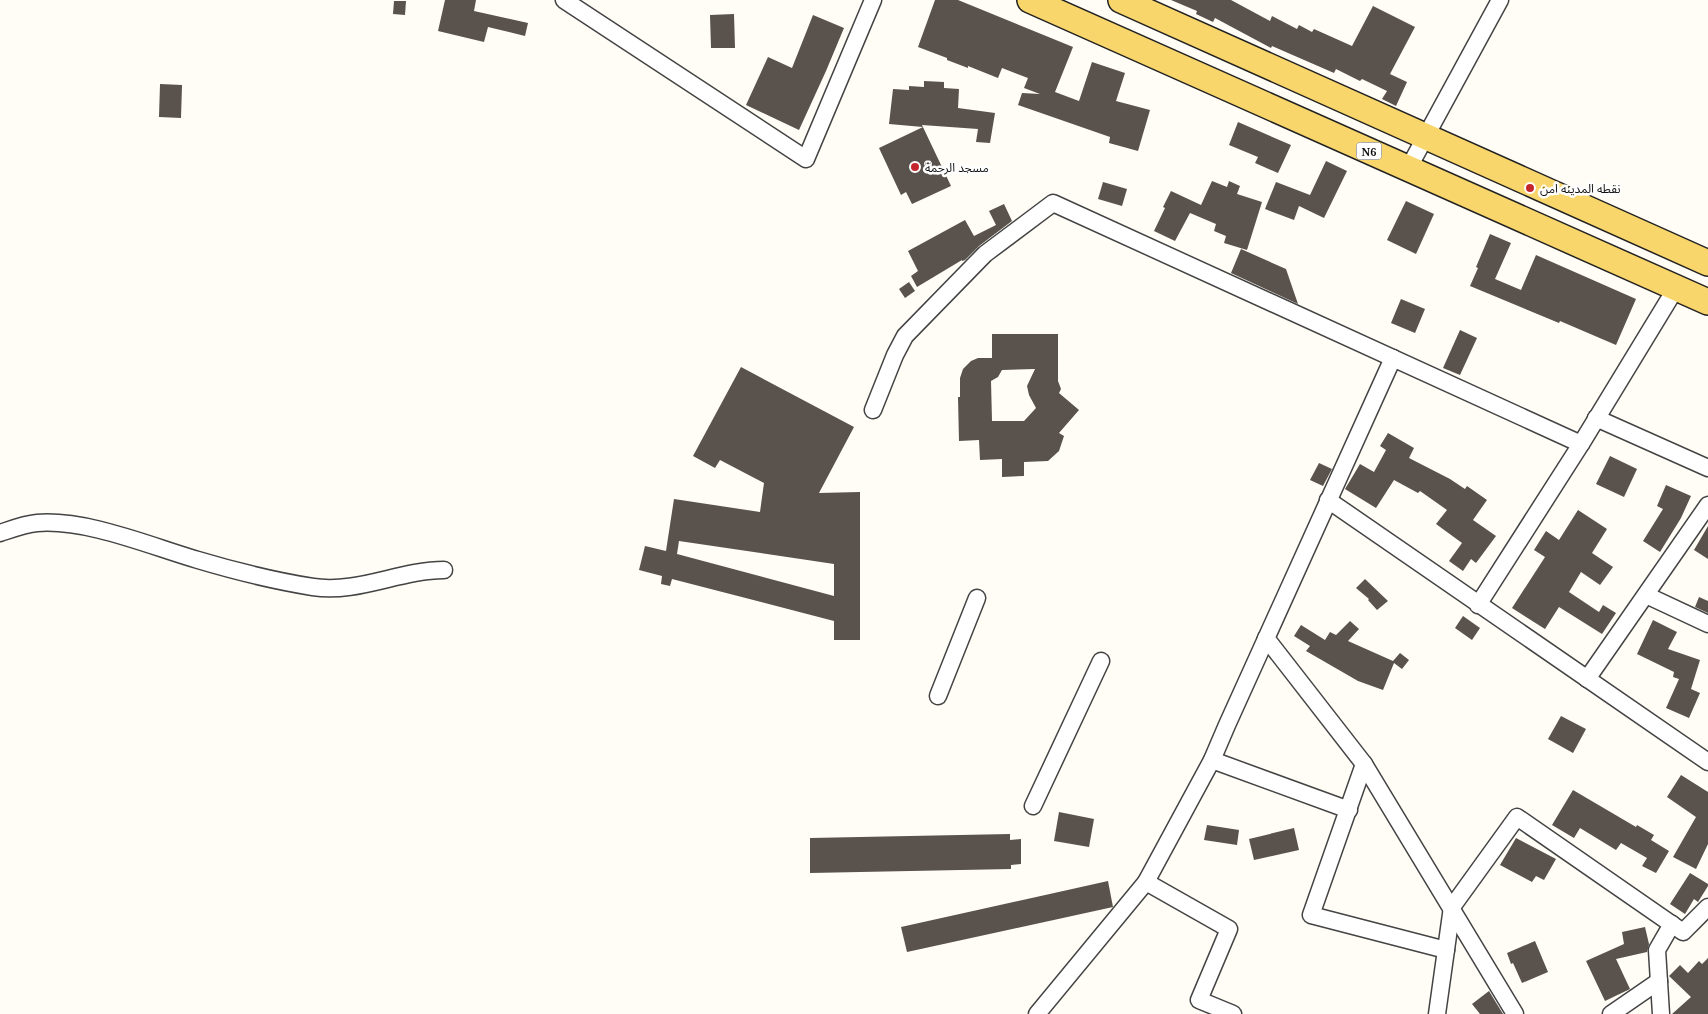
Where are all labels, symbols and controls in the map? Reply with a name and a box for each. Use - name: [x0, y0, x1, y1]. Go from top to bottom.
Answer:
- road number: N6: [1356, 142, 1382, 160]
- place label: مسجد الرحمة: [925, 159, 989, 176]
- marker: مسجد الرحمة: [909, 161, 921, 173]
- place label: نقطه المدينه امن: [1540, 180, 1621, 197]
- marker: نقطه المدينه امن: [1524, 182, 1536, 194]

